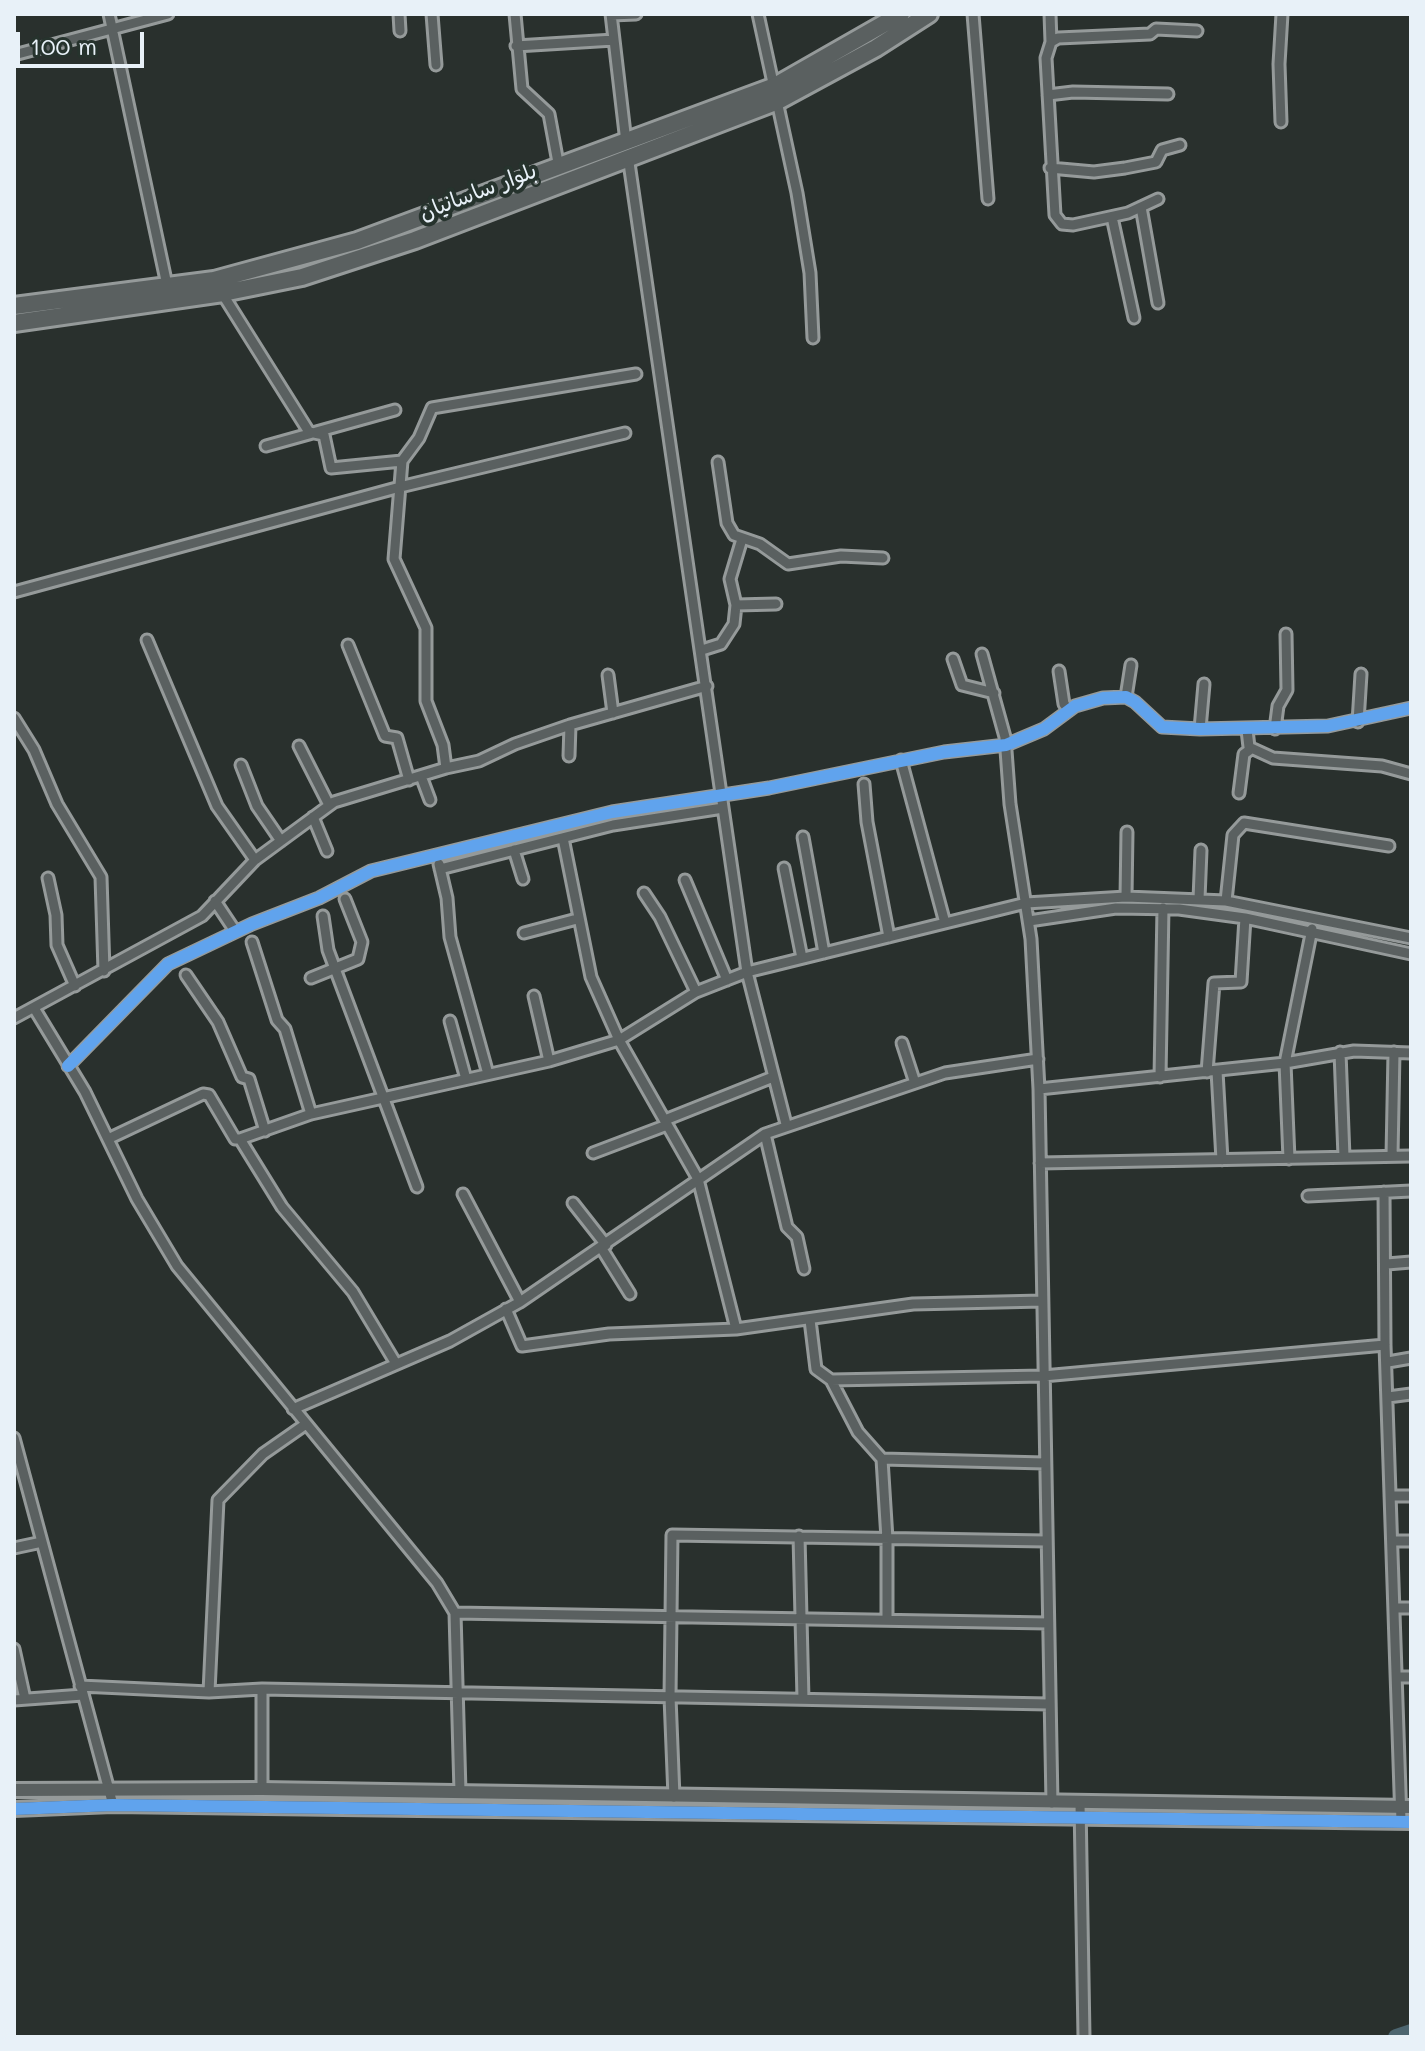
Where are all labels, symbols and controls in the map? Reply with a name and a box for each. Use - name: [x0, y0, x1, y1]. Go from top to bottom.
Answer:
- scale bar: [20, 16, 148, 66]
- text: 100 m: [30, 30, 97, 61]
- street label: بلوار ساسانیان: [416, 158, 540, 226]

